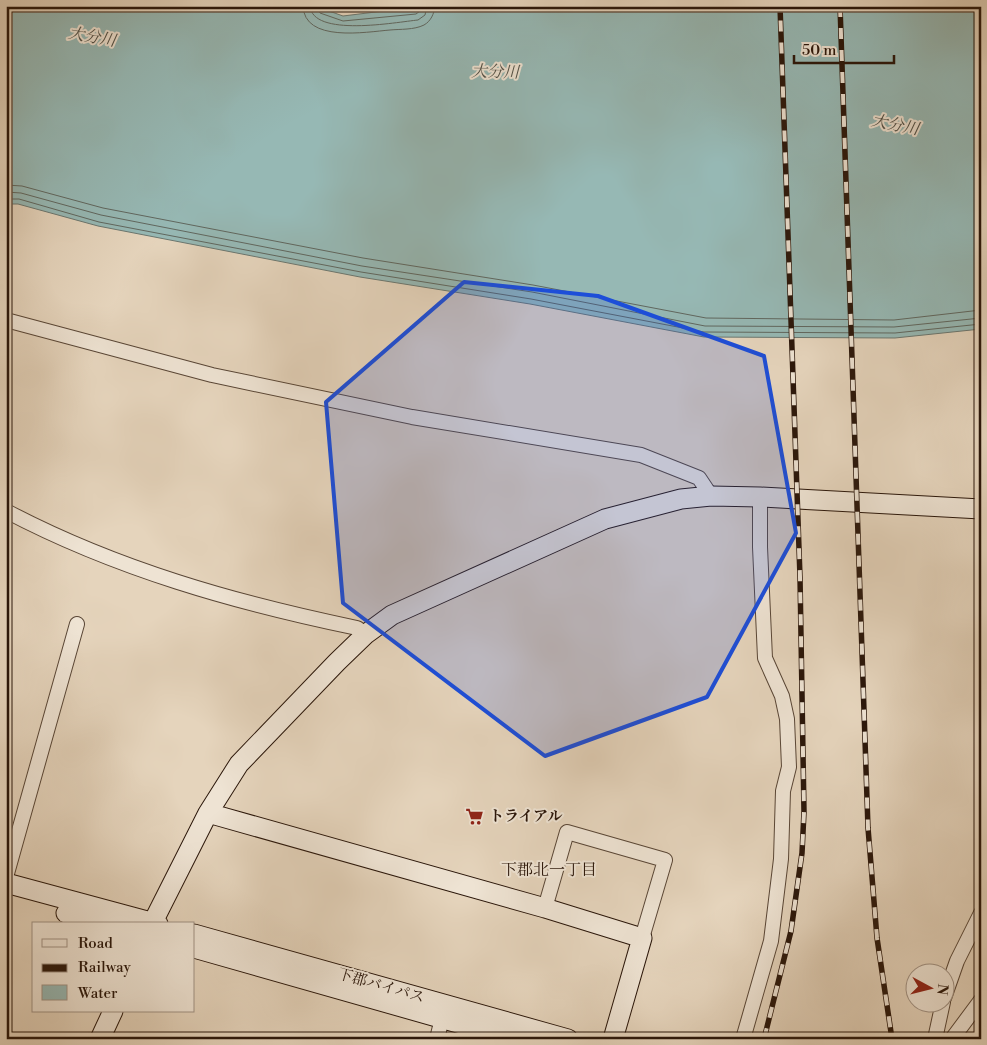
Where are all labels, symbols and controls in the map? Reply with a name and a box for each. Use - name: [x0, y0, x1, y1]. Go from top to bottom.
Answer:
- water label: 大分川: [67, 23, 119, 51]
- scale bar: [794, 32, 894, 64]
- text: 50 m: [802, 41, 836, 60]
- water label: 大分川: [471, 62, 521, 82]
- water label: 大分川: [870, 111, 922, 140]
- supermarket icon: トライアル: [465, 806, 485, 826]
- place label: トライアル: [489, 807, 563, 826]
- district label: 下郡北一丁目: [501, 860, 597, 880]
- legend: [32, 922, 195, 1012]
- text: Road: [78, 934, 113, 953]
- text: Railway: [78, 958, 132, 977]
- north arrow: [904, 962, 954, 1012]
- street label: 下郡バイパス: [335, 965, 427, 1007]
- text: N: [932, 983, 952, 996]
- text: Water: [77, 984, 118, 1003]

